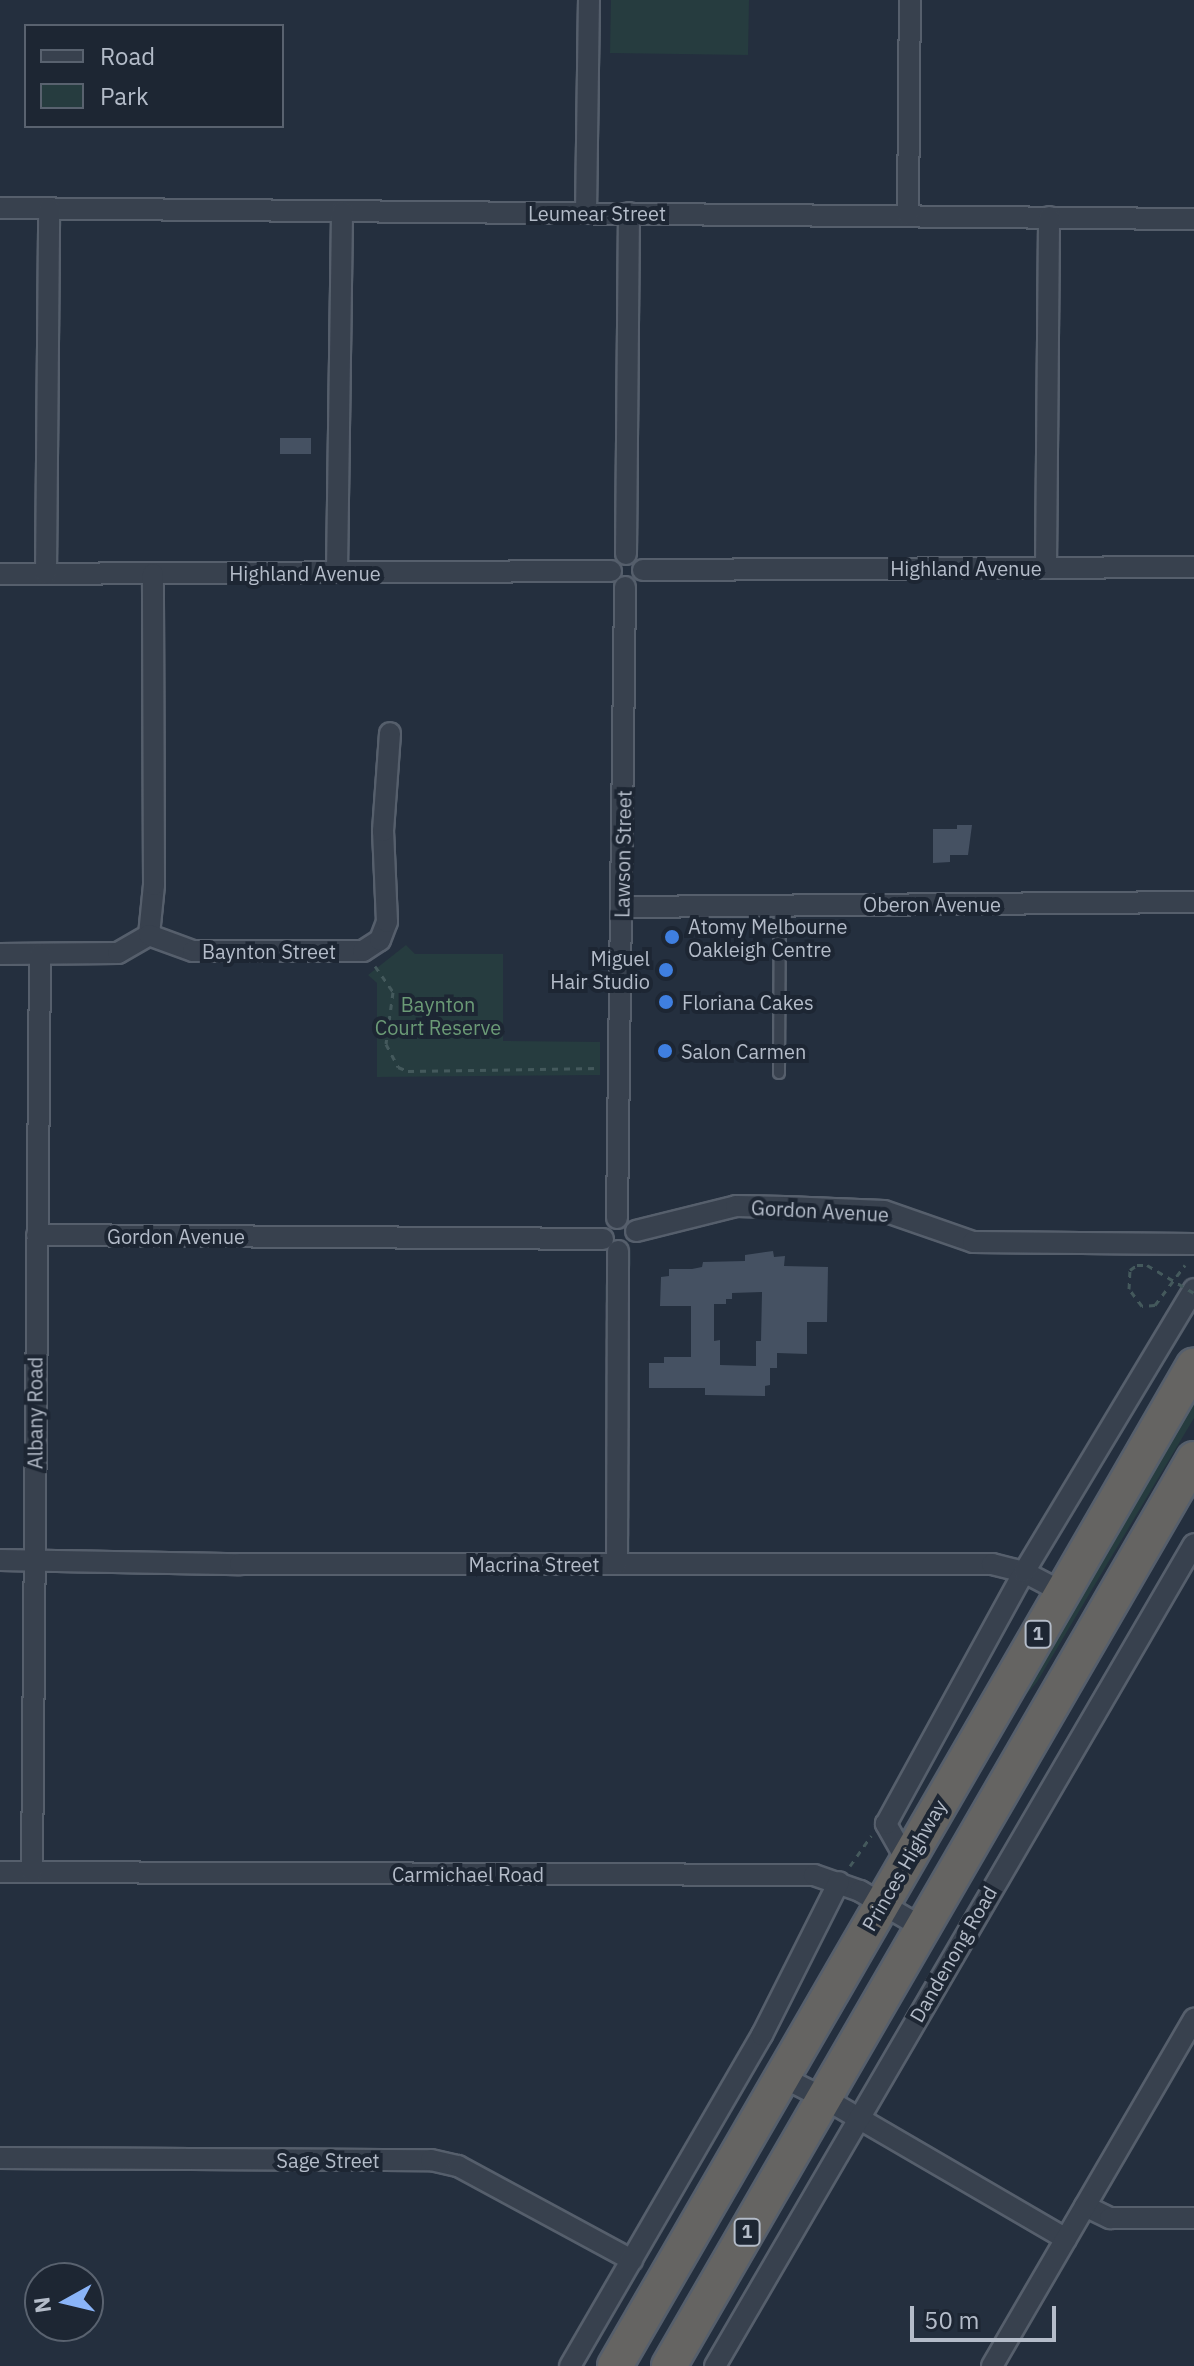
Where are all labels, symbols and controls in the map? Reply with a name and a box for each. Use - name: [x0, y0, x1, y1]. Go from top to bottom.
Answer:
- legend: [24, 24, 284, 128]
- text: Road: [100, 40, 155, 72]
- text: Park: [100, 80, 149, 112]
- street label: Leumear Street: [528, 201, 666, 225]
- street label: Highland Avenue: [890, 556, 1042, 580]
- street label: Highland Avenue: [229, 561, 381, 585]
- street label: Lawson Street: [610, 790, 636, 918]
- street label: Oberon Avenue: [863, 892, 1001, 916]
- place label: Atomy Melbourne Oakleigh Centre: [688, 914, 847, 961]
- marker: Atomy Melbourne Oakleigh Centre: [663, 928, 681, 946]
- street label: Baynton Street: [202, 939, 336, 963]
- place label: Miguel Hair Studio: [550, 946, 650, 993]
- marker: Miguel Hair Studio: [657, 961, 675, 979]
- place label: Floriana Cakes: [682, 990, 814, 1014]
- park label: Baynton Court Reserve: [375, 992, 501, 1039]
- marker: Floriana Cakes: [657, 993, 675, 1011]
- place label: Salon Carmen: [681, 1039, 806, 1063]
- marker: Salon Carmen: [656, 1042, 674, 1060]
- street label: Gordon Avenue: [750, 1195, 890, 1227]
- street label: Gordon Avenue: [107, 1224, 245, 1248]
- street label: Albany Road: [23, 1357, 47, 1469]
- street label: Macrina Street: [469, 1552, 599, 1576]
- road number: 1: [1024, 1620, 1052, 1648]
- street label: Princes Highway: [857, 1795, 951, 1935]
- street label: Carmichael Road: [392, 1862, 544, 1886]
- street label: Dandenong Road: [904, 1882, 1002, 2026]
- street label: Sage Street: [276, 2148, 380, 2172]
- road number: 1: [733, 2218, 761, 2246]
- north arrow: [24, 2262, 104, 2342]
- scale bar: [914, 2290, 1060, 2340]
- text: N: [26, 2295, 57, 2315]
- text: 50 m: [924, 2304, 979, 2336]

